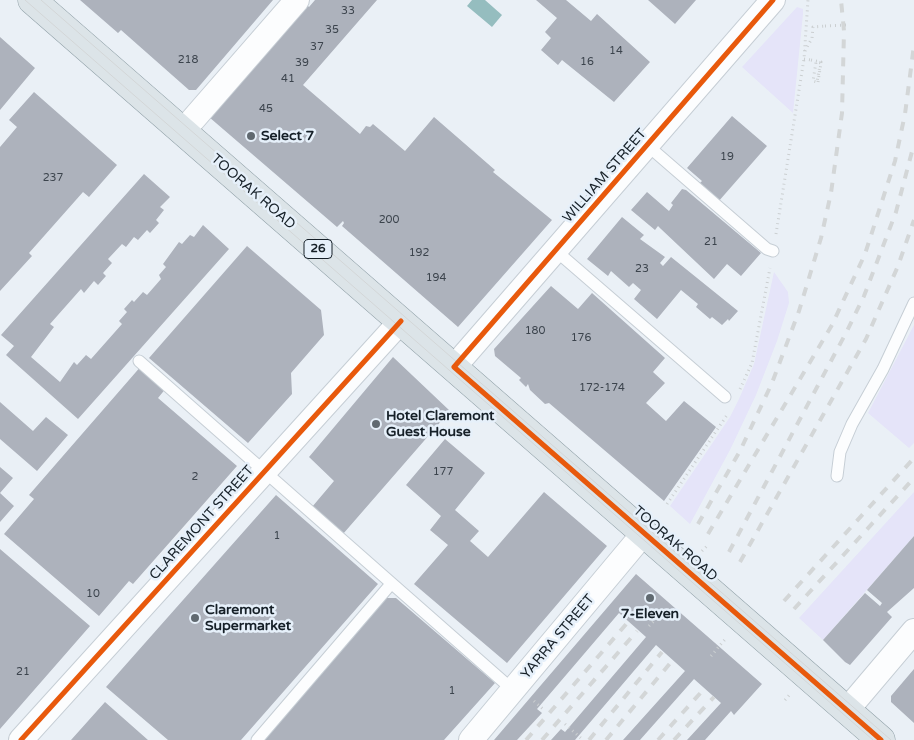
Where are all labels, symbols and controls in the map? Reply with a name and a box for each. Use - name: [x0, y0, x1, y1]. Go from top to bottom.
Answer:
- house number: 33: [341, 4, 355, 18]
- house number: 35: [325, 23, 339, 37]
- house number: 37: [310, 40, 324, 54]
- house number: 14: [609, 44, 623, 58]
- house number: 218: [178, 53, 198, 67]
- house number: 16: [580, 55, 594, 69]
- house number: 39: [295, 56, 309, 70]
- house number: 41: [281, 72, 295, 86]
- house number: 45: [259, 102, 273, 116]
- street label: WILLIAM STREET: [560, 126, 650, 226]
- place label: Select 7: [261, 128, 314, 144]
- marker: Select 7: [245, 130, 257, 142]
- house number: 19: [720, 150, 734, 164]
- street label: TOORAK ROAD: [207, 151, 299, 233]
- house number: 237: [43, 171, 63, 185]
- house number: 200: [379, 213, 399, 227]
- house number: 21: [704, 235, 718, 249]
- road number: 26: [304, 240, 332, 258]
- house number: 192: [409, 246, 429, 260]
- house number: 23: [635, 262, 649, 276]
- house number: 194: [426, 271, 446, 285]
- house number: 180: [525, 324, 545, 338]
- house number: 176: [571, 331, 591, 345]
- house number: 172-174: [579, 381, 625, 395]
- place label: Hotel Claremont Guest House: [386, 408, 494, 441]
- marker: Hotel Claremont Guest House: [370, 418, 382, 430]
- street label: CLAREMONT STREET: [146, 462, 258, 584]
- house number: 177: [433, 465, 453, 479]
- house number: 2: [192, 470, 198, 484]
- street label: TOORAK ROAD: [629, 503, 721, 585]
- house number: 1: [274, 529, 280, 543]
- house number: 10: [86, 587, 100, 601]
- street label: YARRA STREET: [518, 591, 598, 683]
- marker: 7-Eleven: [644, 592, 656, 604]
- place label: Claremont Supermarket: [205, 602, 291, 634]
- place label: 7-Eleven: [621, 606, 679, 622]
- marker: Claremont Supermarket: [189, 612, 201, 624]
- house number: 21: [16, 665, 30, 679]
- house number: 1: [449, 684, 455, 698]

